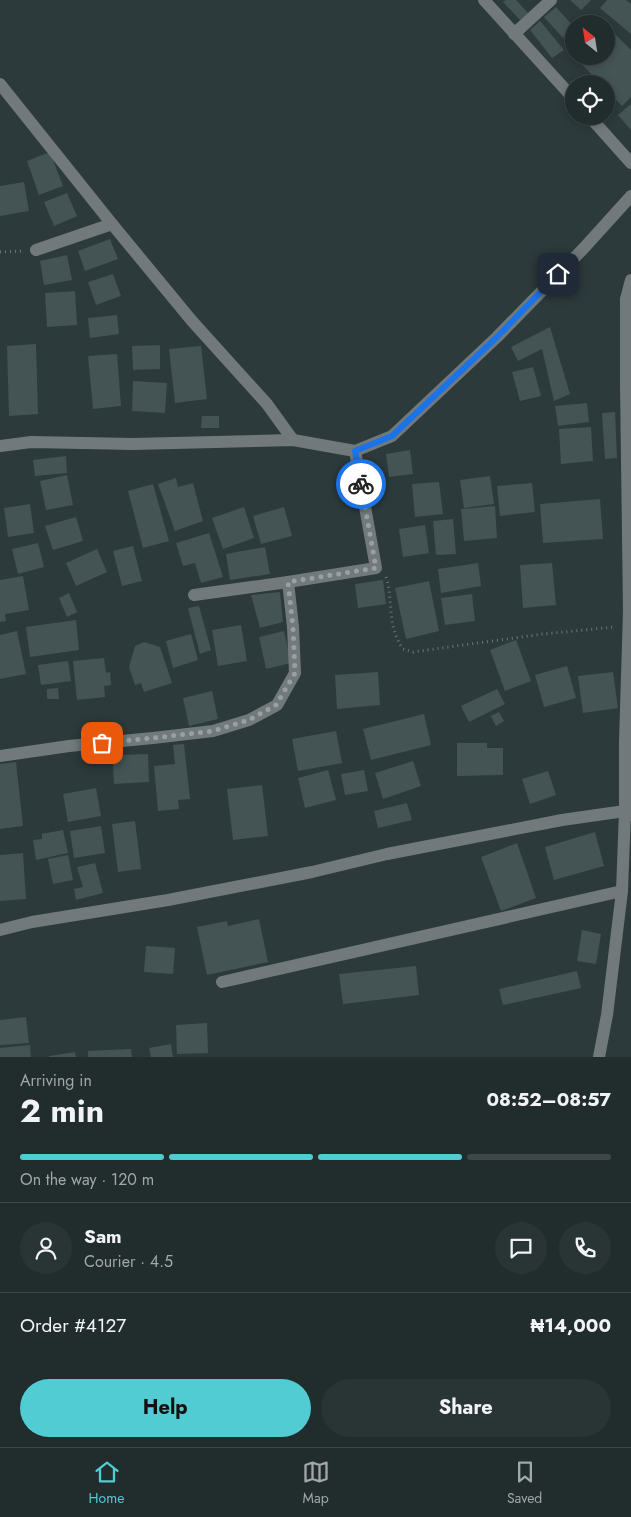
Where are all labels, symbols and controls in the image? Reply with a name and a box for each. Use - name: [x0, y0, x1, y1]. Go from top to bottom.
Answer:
- north arrow: [565, 15, 615, 65]
- map controls: [565, 15, 615, 125]
- button: locate: [565, 75, 615, 125]
- pin: [537, 253, 579, 295]
- icon: home: [544, 260, 572, 288]
- courier: [336, 459, 386, 509]
- icon: bike: [347, 470, 375, 498]
- pin: [81, 722, 123, 764]
- icon: bag: [88, 729, 116, 757]
- text: Arriving in: [20, 1069, 92, 1092]
- text: 08:52–08:57: [486, 1086, 611, 1113]
- text: 2 min: [20, 1088, 104, 1134]
- text: On the way · 120 m: [20, 1168, 154, 1191]
- button: person: [20, 1222, 72, 1274]
- button: chat: [495, 1222, 547, 1274]
- button: phone: [559, 1222, 611, 1274]
- text: Sam: [84, 1223, 122, 1250]
- text: Courier · 4.5: [84, 1250, 173, 1273]
- text: Order #4127: [20, 1312, 126, 1339]
- text: ₦14,000: [530, 1312, 611, 1339]
- button: Help: [20, 1379, 311, 1437]
- button: Share: [321, 1379, 611, 1437]
- tab: Home: [89, 1458, 124, 1508]
- tab: Map: [302, 1458, 330, 1508]
- tab: Saved: [507, 1458, 542, 1508]

